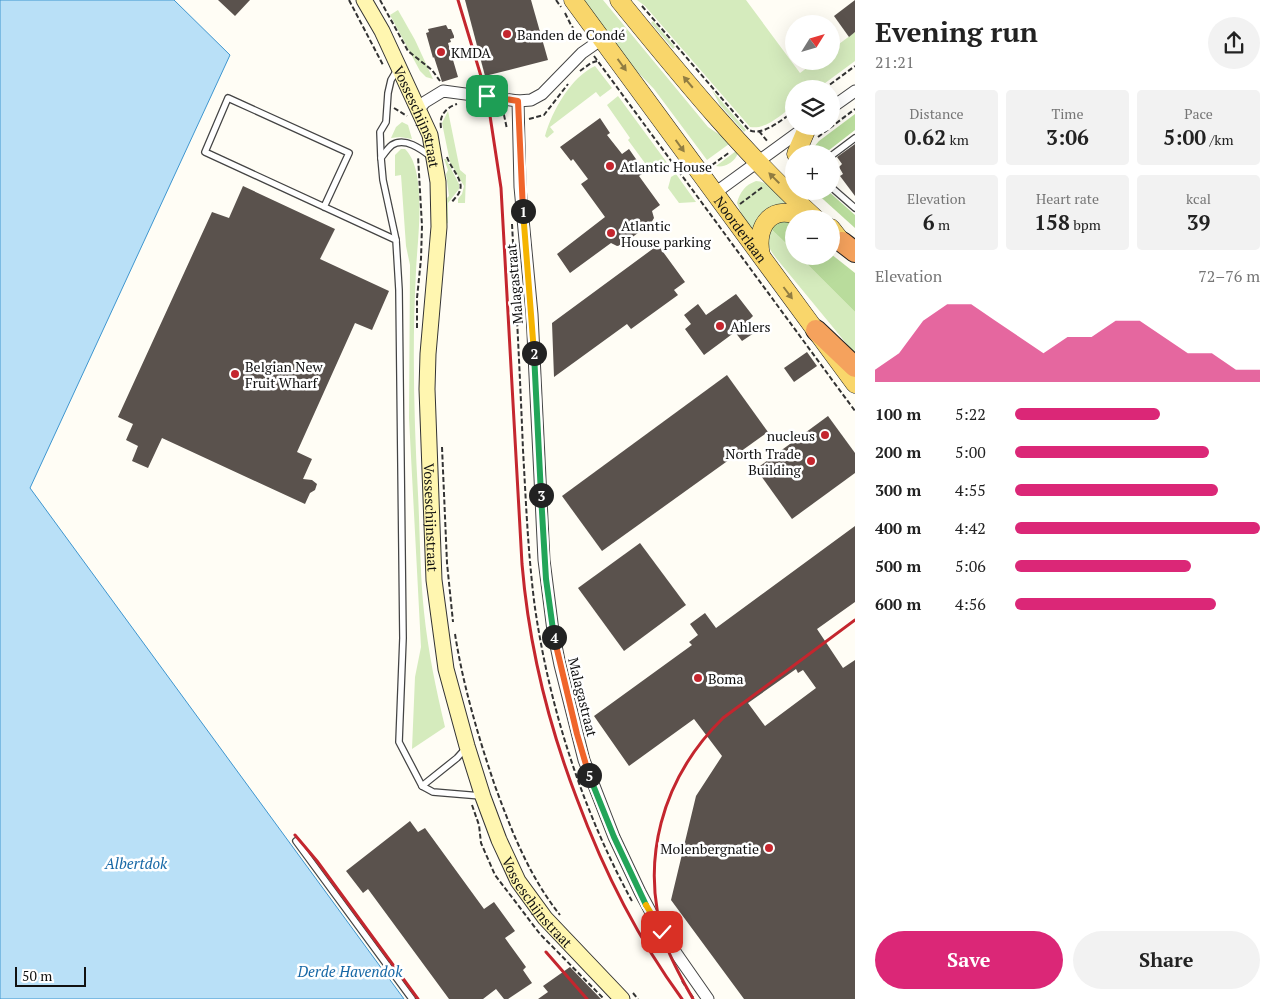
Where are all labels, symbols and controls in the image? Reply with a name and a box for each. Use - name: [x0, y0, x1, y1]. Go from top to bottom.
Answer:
- text: Evening run: [875, 13, 1038, 50]
- north arrow: [785, 15, 840, 70]
- map controls: [785, 15, 840, 265]
- button: share: [1208, 17, 1260, 69]
- place label: Banden de Condé: [517, 25, 625, 44]
- marker: Banden de Condé: [501, 28, 513, 40]
- place label: KMDA: [451, 43, 491, 62]
- marker: KMDA: [435, 46, 447, 58]
- text: 21:21: [875, 51, 914, 73]
- one-way arrow: [616, 59, 626, 72]
- street label: Vosseschijnstraat: [390, 62, 445, 170]
- pin: [466, 75, 508, 117]
- one-way arrow: [682, 76, 693, 89]
- button: layers: [785, 80, 840, 135]
- icon: arrive: [473, 82, 501, 110]
- text: Distance: [909, 104, 964, 123]
- text: Time: [1051, 104, 1084, 123]
- text: Pace: [1184, 104, 1213, 123]
- text: 0.62: [904, 123, 946, 151]
- text: 3:06: [1046, 123, 1089, 151]
- text: 5:00: [1163, 123, 1206, 151]
- text: km: [946, 130, 969, 149]
- text: /km: [1206, 130, 1234, 149]
- one-way arrow: [675, 139, 686, 152]
- button: +: [785, 145, 840, 200]
- place label: Atlantic House: [620, 157, 712, 176]
- marker: Atlantic House: [604, 160, 616, 172]
- one-way arrow: [769, 173, 781, 185]
- text: Elevation: [907, 189, 966, 208]
- text: Heart rate: [1036, 189, 1099, 208]
- text: kcal: [1186, 189, 1211, 208]
- street label: Noorderlaan: [710, 192, 772, 267]
- pin: 1: [510, 198, 536, 224]
- text: 1: [520, 202, 527, 221]
- text: 6: [923, 208, 935, 236]
- text: 158: [1034, 208, 1070, 236]
- text: 39: [1187, 208, 1210, 236]
- button: −: [785, 210, 840, 265]
- text: m: [935, 215, 950, 234]
- text: bpm: [1070, 215, 1101, 234]
- place label: Atlantic House parking: [621, 216, 712, 251]
- marker: Atlantic House parking: [605, 227, 617, 239]
- street label: Malagastraat: [501, 242, 527, 325]
- text: Elevation: [875, 265, 942, 287]
- text: 72–76 m: [1198, 265, 1260, 287]
- one-way arrow: [783, 286, 794, 299]
- place label: Ahlers: [730, 317, 770, 336]
- marker: Ahlers: [714, 320, 726, 332]
- pin: 2: [522, 340, 546, 366]
- text: 2: [531, 344, 538, 363]
- place label: Belgian New Fruit Wharf: [245, 357, 324, 392]
- marker: Belgian New Fruit Wharf: [229, 368, 241, 380]
- text: 100 m: [875, 403, 921, 425]
- text: 5:22: [955, 403, 986, 425]
- place label: nucleus: [767, 426, 815, 445]
- marker: nucleus: [819, 429, 831, 441]
- text: 200 m: [875, 441, 921, 463]
- text: 5:00: [955, 441, 986, 463]
- place label: North Trade Building: [725, 444, 802, 479]
- marker: North Trade Building: [805, 455, 817, 467]
- street label: Vosseschijnstraat: [420, 463, 443, 573]
- text: 300 m: [875, 479, 921, 501]
- text: 4:55: [955, 479, 986, 501]
- pin: 3: [528, 482, 554, 508]
- text: 3: [538, 486, 545, 505]
- text: 400 m: [875, 517, 921, 539]
- text: 4:42: [955, 517, 986, 539]
- text: 500 m: [875, 555, 921, 577]
- text: 5:06: [955, 555, 986, 577]
- text: 600 m: [875, 593, 921, 615]
- text: 4:56: [955, 593, 986, 615]
- pin: 4: [542, 624, 566, 650]
- text: 4: [551, 628, 558, 647]
- street label: Malagastraat: [564, 655, 602, 739]
- place label: Boma: [708, 669, 744, 688]
- marker: Boma: [692, 672, 704, 684]
- pin: 5: [576, 762, 602, 788]
- text: 5: [586, 766, 593, 785]
- place label: Molenbergnatie: [660, 839, 759, 858]
- marker: Molenbergnatie: [763, 842, 775, 854]
- water label: Albertdok: [104, 853, 168, 873]
- street label: Vosseschijnstraat: [498, 853, 578, 952]
- pin: [641, 911, 683, 953]
- icon: check: [648, 918, 676, 946]
- button: Save: [875, 931, 1063, 989]
- button: Share: [1073, 931, 1260, 989]
- water label: Derde Havendok: [297, 961, 403, 981]
- scale bar: [15, 964, 86, 987]
- text: 50 m: [22, 966, 52, 985]

